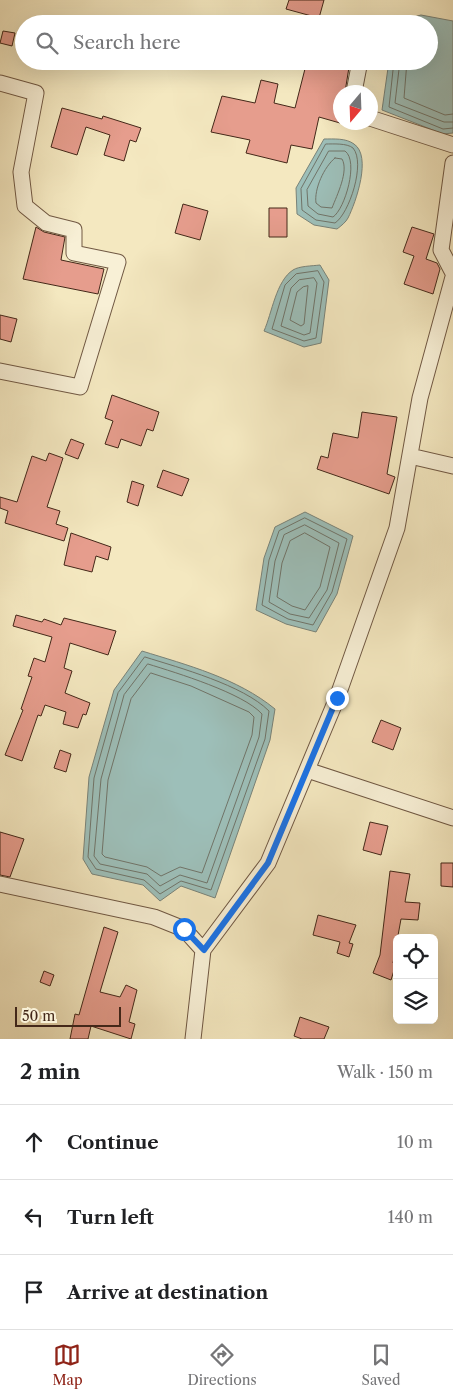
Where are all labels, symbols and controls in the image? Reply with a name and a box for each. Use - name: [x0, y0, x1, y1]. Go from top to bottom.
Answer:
- search box: [15, 15, 438, 70]
- icon: search: [33, 29, 61, 57]
- text: Search here: [73, 31, 181, 54]
- north arrow: [333, 85, 378, 130]
- route end: [326, 687, 349, 710]
- route start: [173, 918, 196, 941]
- map controls: [393, 934, 438, 1024]
- button: locate: [393, 934, 438, 979]
- button: layers: [393, 979, 438, 1024]
- scale bar: [15, 1004, 121, 1027]
- text: 50 m: [22, 1007, 55, 1025]
- text: 2 min: [20, 1059, 80, 1084]
- text: Walk · 150 m: [337, 1062, 433, 1082]
- icon: ahead: [20, 1128, 48, 1156]
- text: Continue: [67, 1131, 159, 1154]
- text: 10 m: [397, 1132, 433, 1152]
- icon: left: [20, 1203, 48, 1231]
- text: Turn left: [67, 1206, 154, 1229]
- text: 140 m: [388, 1207, 433, 1227]
- icon: arrive: [20, 1278, 48, 1306]
- text: Arrive at destination: [67, 1281, 268, 1304]
- tab: Map: [52, 1341, 83, 1389]
- tab: Directions: [187, 1341, 257, 1389]
- tab: Saved: [362, 1341, 400, 1389]

